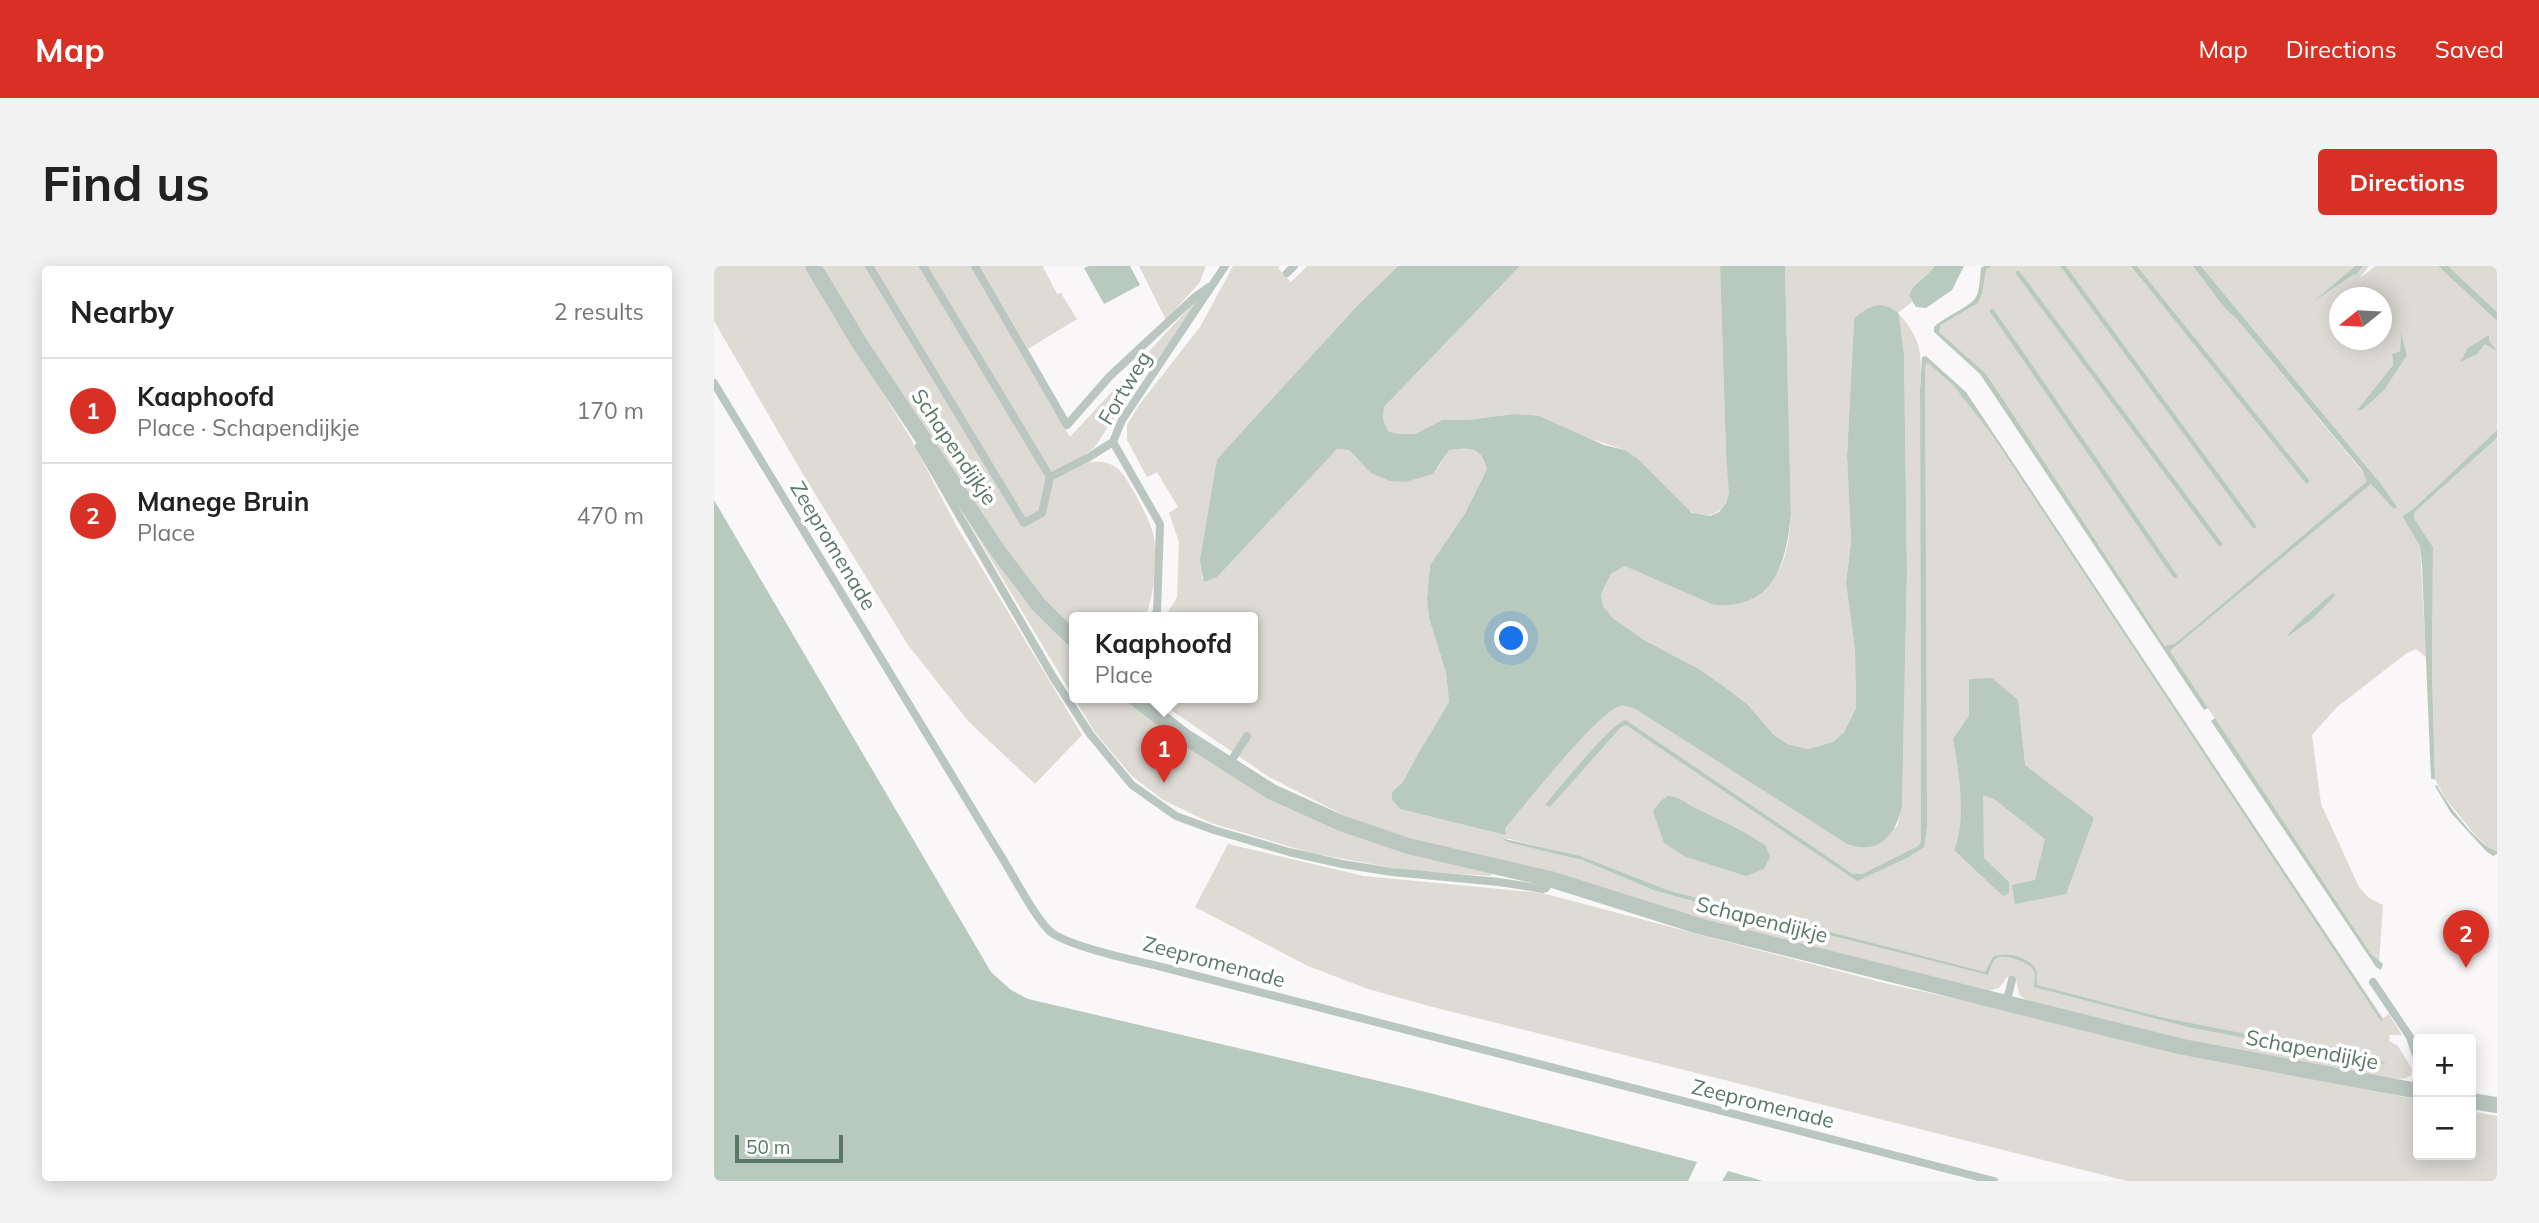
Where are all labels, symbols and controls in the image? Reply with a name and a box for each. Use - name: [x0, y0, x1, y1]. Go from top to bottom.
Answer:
- text: Map: [35, 29, 105, 70]
- text: Map: [2198, 34, 2248, 64]
- text: Directions: [2286, 34, 2397, 64]
- text: Saved: [2435, 34, 2504, 64]
- button: Directions: [2318, 149, 2497, 215]
- text: Find us: [42, 152, 210, 213]
- north arrow: [2329, 287, 2392, 350]
- text: Nearby: [70, 293, 174, 331]
- text: 2 results: [554, 297, 644, 326]
- street label: Fortweg: [1092, 346, 1156, 429]
- text: Kaaphoofd: [137, 380, 274, 413]
- street label: Schapendijkje: [906, 383, 1003, 509]
- text: 1: [86, 396, 100, 425]
- text: 170 m: [576, 396, 644, 425]
- text: Place · Schapendijkje: [137, 413, 360, 442]
- street label: Zeepromenade: [785, 476, 883, 615]
- text: Manege Bruin: [137, 485, 309, 518]
- text: 2: [86, 501, 100, 530]
- text: 470 m: [576, 501, 644, 530]
- text: Place: [137, 518, 195, 547]
- popup: [1069, 612, 1258, 703]
- your location: [1494, 621, 1528, 655]
- text: Kaaphoofd: [1095, 627, 1232, 660]
- text: Place: [1095, 660, 1153, 689]
- pin: 1: [1141, 725, 1187, 783]
- street label: Schapendijkje: [1694, 890, 1831, 948]
- pin: 2: [2443, 910, 2489, 968]
- street label: Zeepromenade: [1140, 930, 1288, 992]
- street label: Schapendijkje: [2244, 1023, 2381, 1075]
- map controls: [2413, 1034, 2476, 1160]
- button: +: [2413, 1034, 2476, 1097]
- street label: Zeepromenade: [1689, 1073, 1837, 1133]
- button: −: [2413, 1097, 2476, 1160]
- scale bar: [735, 1132, 844, 1164]
- text: 50 m: [746, 1135, 790, 1159]

